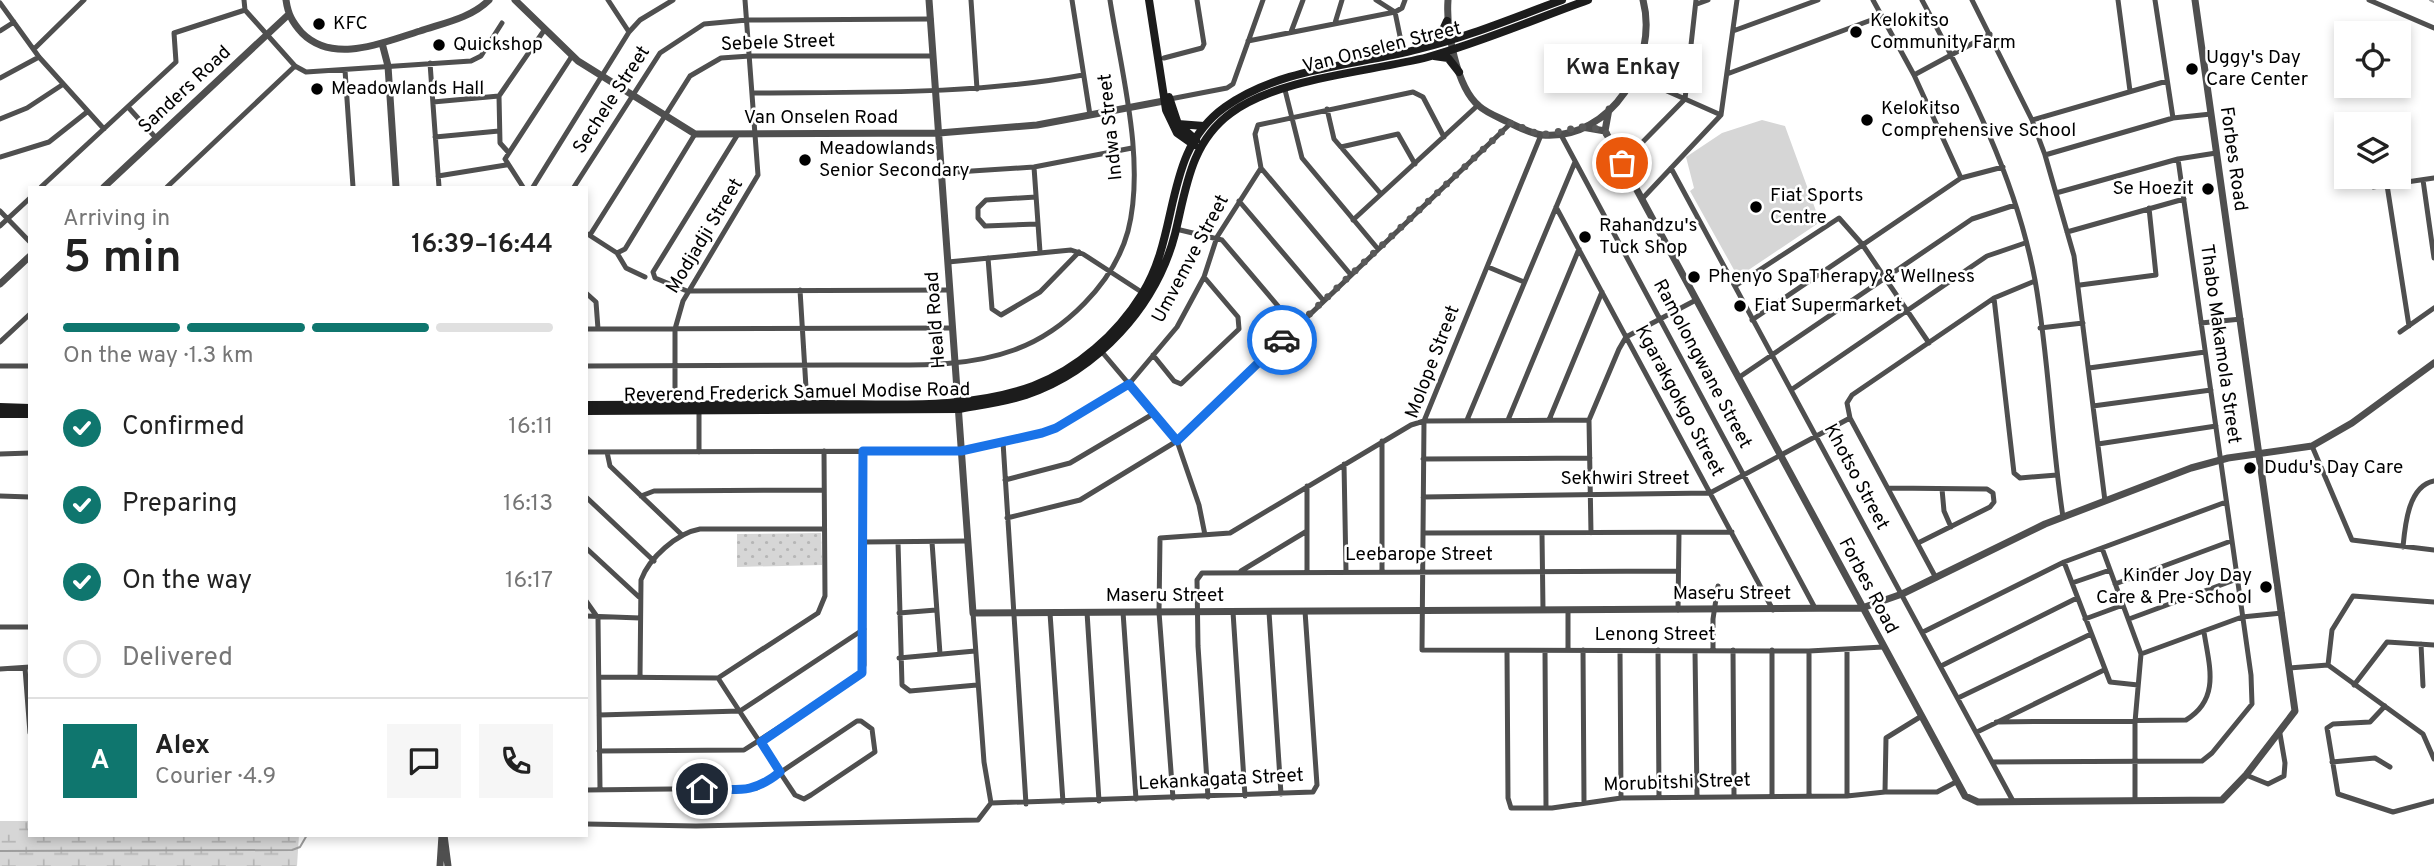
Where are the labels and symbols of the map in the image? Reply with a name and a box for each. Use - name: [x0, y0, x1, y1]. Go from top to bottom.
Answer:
- place label: Kelokitso Community Farm: [1870, 9, 2016, 55]
- place label: KFC: [333, 12, 368, 36]
- marker: KFC: [311, 16, 327, 32]
- street label: Van Onselen Street: [1300, 17, 1464, 79]
- marker: Kelokitso Community Farm: [1848, 24, 1864, 40]
- street label: Sebele Street: [720, 29, 836, 57]
- place label: Quickshop: [453, 33, 543, 57]
- marker: Quickshop: [431, 37, 447, 53]
- street label: Sanders Road: [134, 41, 236, 139]
- street label: Sechele Street: [568, 41, 656, 159]
- callout: Kwa Enkay: [1543, 44, 1701, 93]
- place label: Uggy's Day Care Center: [2206, 46, 2309, 92]
- marker: Uggy's Day Care Center: [2184, 61, 2200, 77]
- street label: Indwa Street: [1093, 72, 1129, 182]
- place label: Meadowlands Hall: [331, 77, 484, 101]
- marker: Meadowlands Hall: [309, 81, 325, 97]
- place label: Kelokitso Comprehensive School: [1881, 97, 2076, 143]
- street label: Forbes Road: [2214, 105, 2252, 213]
- street label: Van Onselen Road: [744, 106, 898, 130]
- marker: Kelokitso Comprehensive School: [1859, 112, 1875, 128]
- pin: [1592, 133, 1652, 193]
- place label: Meadowlands Senior Secondary: [819, 137, 970, 183]
- marker: Meadowlands Senior Secondary: [797, 152, 813, 168]
- street label: Modjadji Street: [661, 174, 749, 298]
- place label: Se Hoezit: [2112, 177, 2194, 201]
- marker: Se Hoezit: [2200, 181, 2216, 197]
- place label: Fiat Sports Centre: [1770, 184, 1863, 230]
- street label: Umvemve Street: [1147, 191, 1235, 327]
- marker: Fiat Sports Centre: [1748, 199, 1764, 215]
- place label: Rahandzu's Tuck Shop: [1599, 214, 1697, 260]
- marker: Rahandzu's Tuck Shop: [1577, 229, 1593, 245]
- street label: Thabo Makamola Street: [2194, 243, 2246, 445]
- place label: Phenyo SpaTherapy & Wellness: [1708, 265, 1975, 289]
- marker: Phenyo SpaTherapy & Wellness: [1686, 269, 1702, 285]
- street label: Heald Road: [921, 270, 951, 370]
- street label: Ramolongwane Street: [1647, 275, 1757, 453]
- place label: Fiat Supermarket: [1754, 294, 1902, 318]
- marker: Fiat Supermarket: [1732, 298, 1748, 314]
- street label: Molope Street: [1400, 302, 1466, 422]
- courier: [1247, 305, 1317, 375]
- street label: Kgarakgokgo Street: [1629, 321, 1729, 481]
- street label: Reverend Frederick Samuel Modise Road: [624, 378, 970, 408]
- street label: Khotso Street: [1818, 420, 1894, 534]
- place label: Dudu's Day Care: [2264, 456, 2403, 480]
- marker: Dudu's Day Care: [2242, 460, 2258, 476]
- street label: Sekhwiri Street: [1560, 467, 1690, 491]
- street label: Forbes Road: [1833, 534, 1903, 638]
- street label: Leebarope Street: [1345, 543, 1493, 567]
- place label: Kinder Joy Day Care & Pre-School: [2096, 564, 2252, 610]
- marker: Kinder Joy Day Care & Pre-School: [2258, 579, 2274, 595]
- street label: Maseru Street: [1673, 582, 1791, 606]
- street label: Maseru Street: [1106, 584, 1224, 608]
- street label: Lenong Street: [1595, 623, 1715, 647]
- pin: [672, 759, 732, 819]
- street label: Lekankagata Street: [1138, 764, 1304, 796]
- street label: Morubitshi Street: [1603, 768, 1751, 798]

